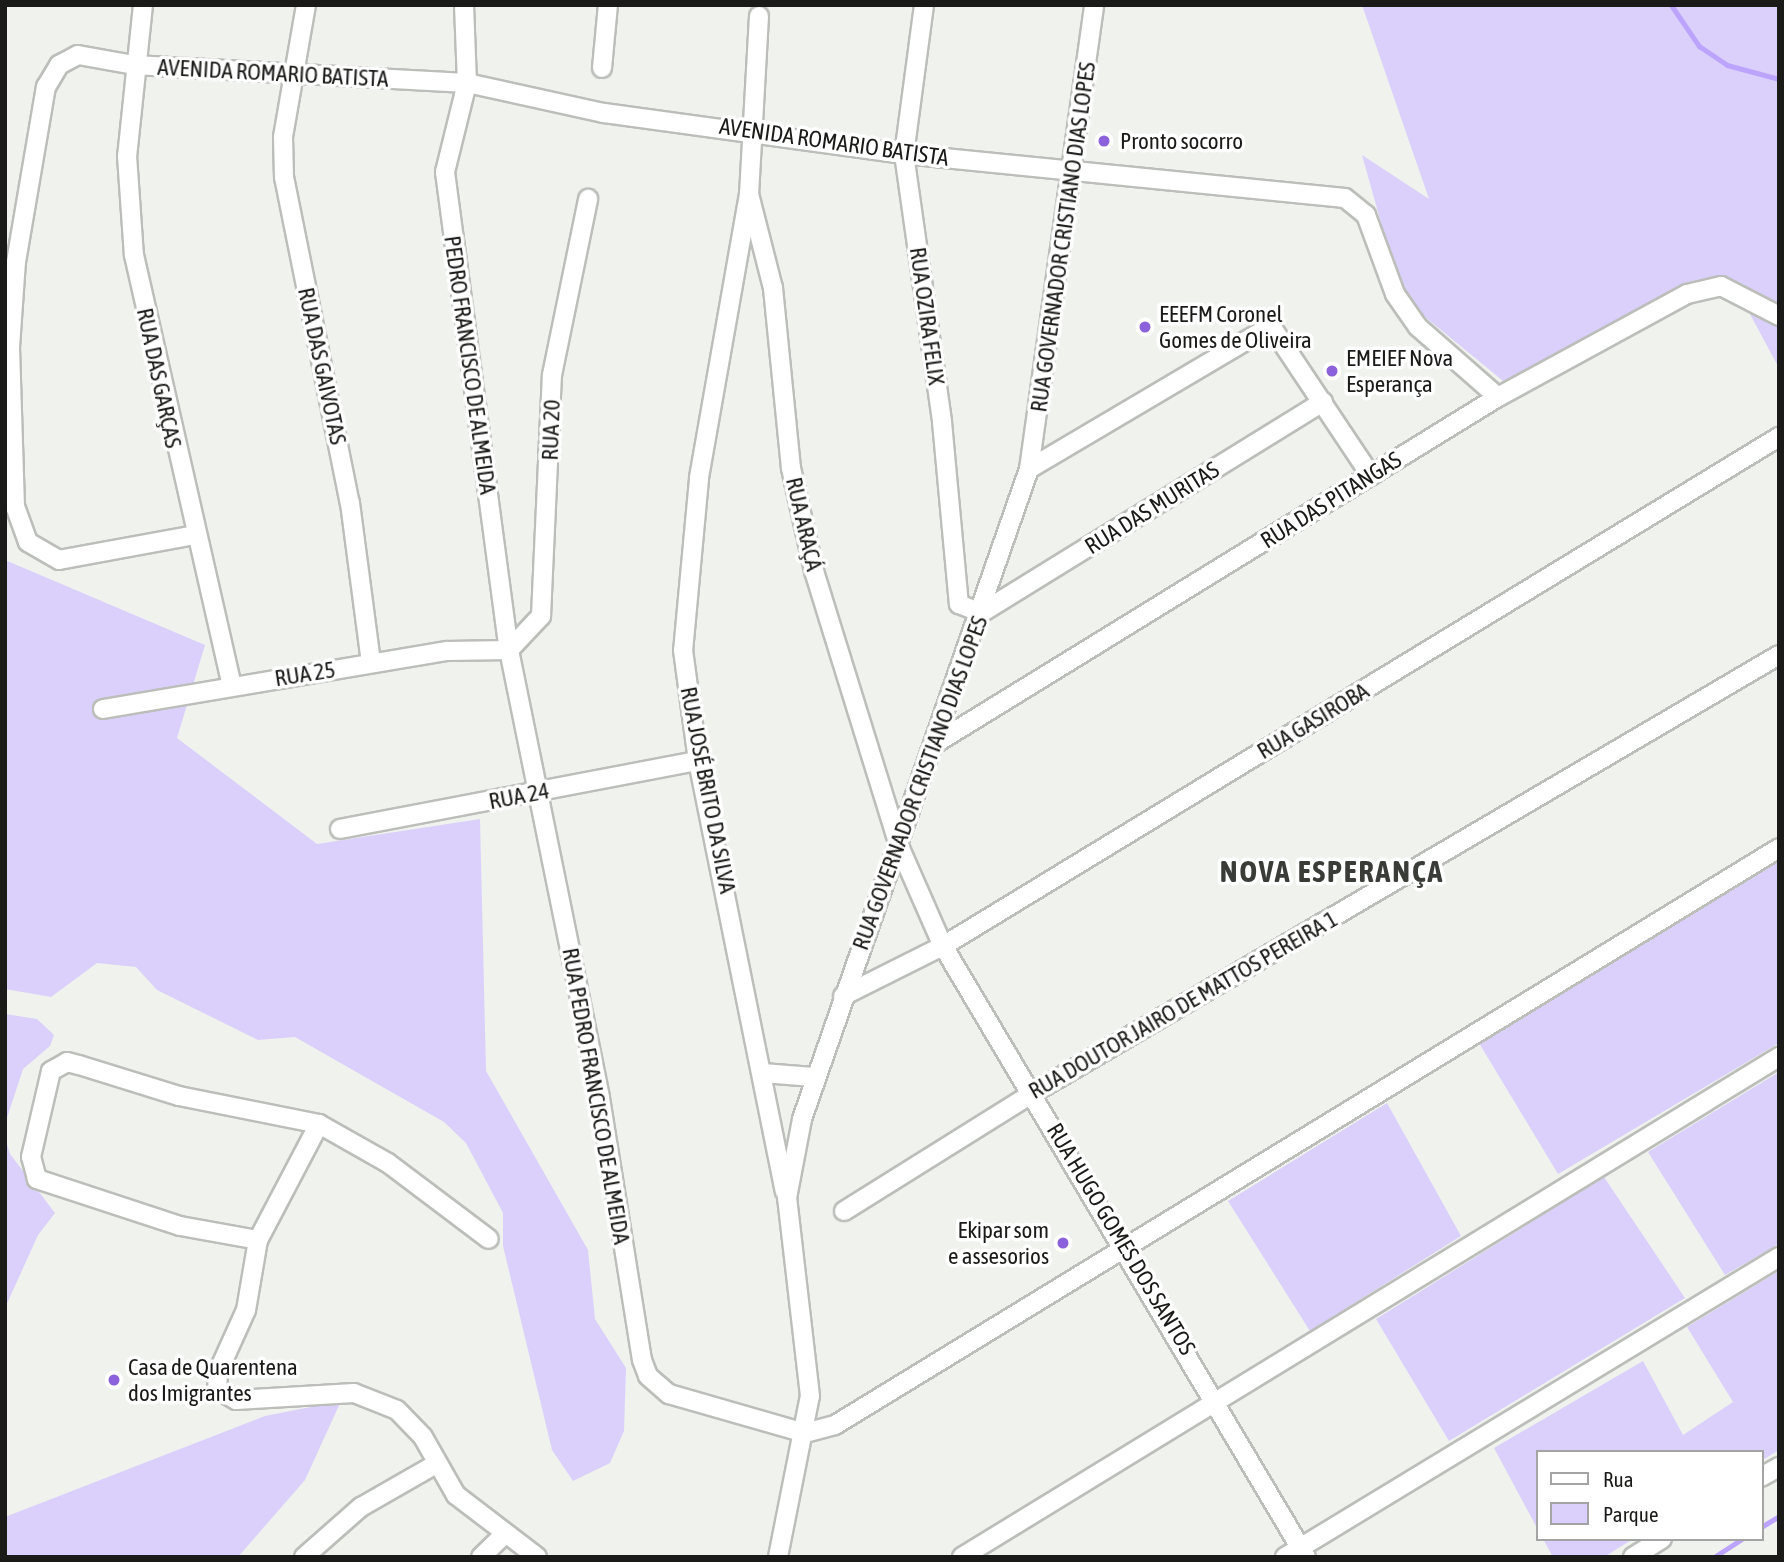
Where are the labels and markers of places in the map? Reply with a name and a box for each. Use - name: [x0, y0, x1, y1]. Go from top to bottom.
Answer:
- place label: Pronto socorro: [1120, 127, 1243, 155]
- marker: Pronto socorro: [1094, 131, 1114, 151]
- place label: EEEFM Coronel Gomes de Oliveira: [1159, 300, 1312, 354]
- marker: EEEFM Coronel Gomes de Oliveira: [1137, 319, 1153, 335]
- place label: EMEIEF Nova Esperança: [1346, 344, 1453, 398]
- marker: EMEIEF Nova Esperança: [1324, 363, 1340, 379]
- place label: Ekipar som e assesorios: [948, 1216, 1049, 1270]
- marker: Ekipar som e assesorios: [1055, 1235, 1071, 1251]
- place label: Casa de Quarentena dos Imigrantes: [128, 1353, 298, 1407]
- marker: Casa de Quarentena dos Imigrantes: [106, 1372, 122, 1388]

